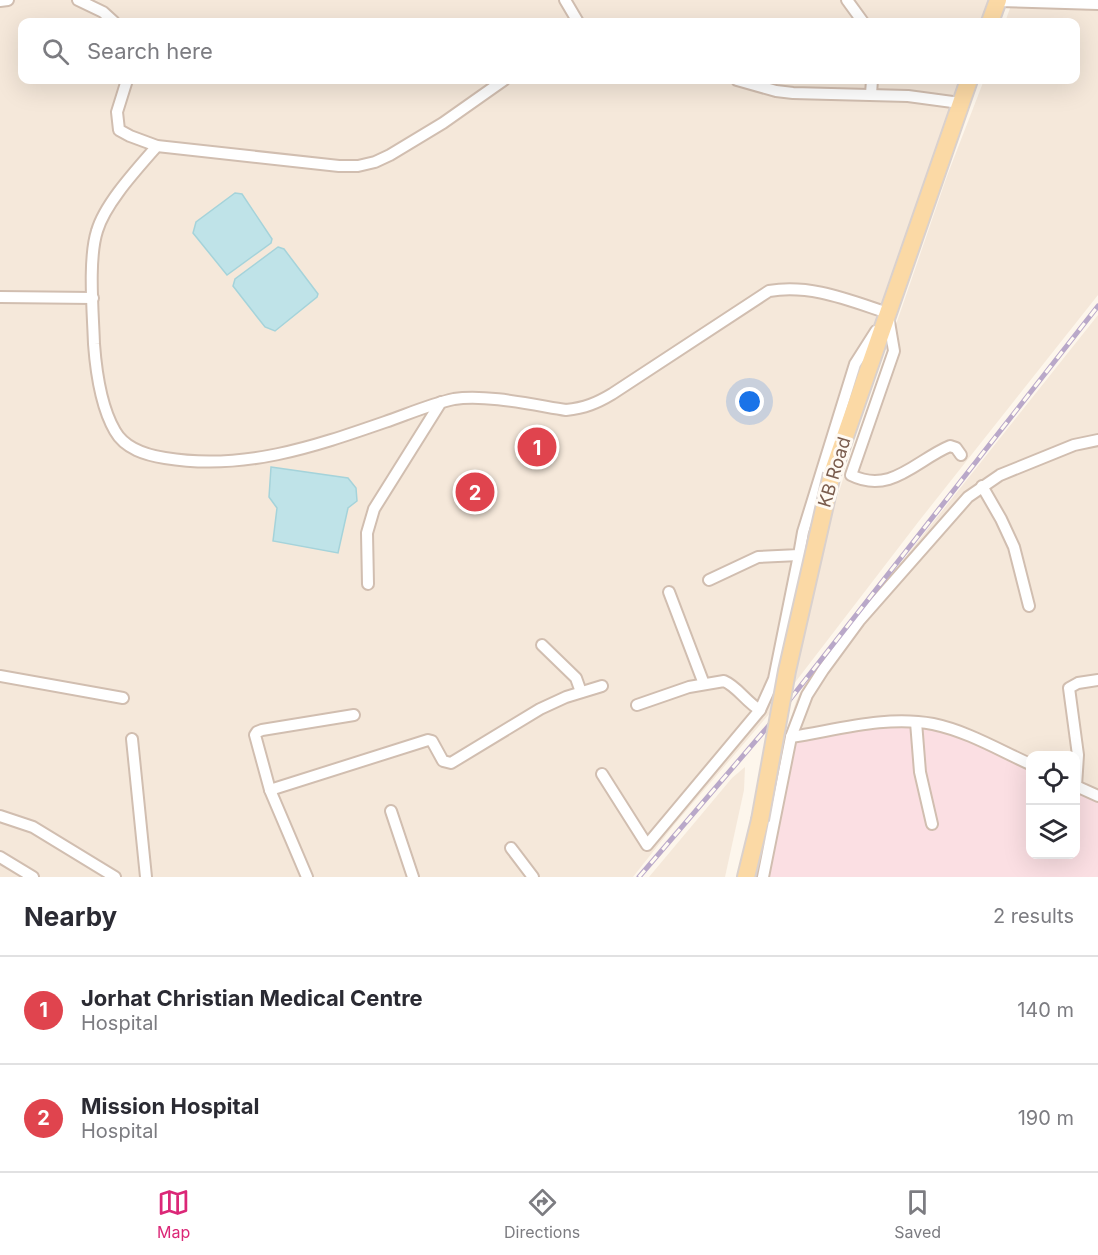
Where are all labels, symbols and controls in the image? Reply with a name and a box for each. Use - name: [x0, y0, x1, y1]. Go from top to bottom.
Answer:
- search box: [18, 18, 1080, 84]
- icon: search: [39, 35, 72, 68]
- text: Search here: [87, 38, 213, 64]
- your location: [735, 387, 764, 416]
- pin: 1: [518, 424, 556, 470]
- street label: KB Road: [813, 434, 855, 510]
- pin: 2: [456, 470, 494, 514]
- map controls: [1026, 751, 1080, 859]
- button: locate: [1026, 751, 1080, 805]
- button: layers: [1026, 805, 1080, 859]
- text: Nearby: [24, 901, 117, 932]
- text: 2 results: [993, 904, 1074, 928]
- text: Jorhat Christian Medical Centre: [81, 985, 423, 1011]
- text: 1: [39, 998, 48, 1022]
- text: 140 m: [1017, 998, 1074, 1022]
- text: Hospital: [81, 1011, 158, 1035]
- text: Mission Hospital: [81, 1093, 259, 1119]
- text: 2: [37, 1106, 50, 1130]
- text: 190 m: [1018, 1106, 1074, 1130]
- text: Hospital: [81, 1119, 158, 1143]
- tab: Map: [157, 1186, 190, 1242]
- tab: Directions: [504, 1186, 580, 1242]
- tab: Saved: [894, 1186, 941, 1242]

